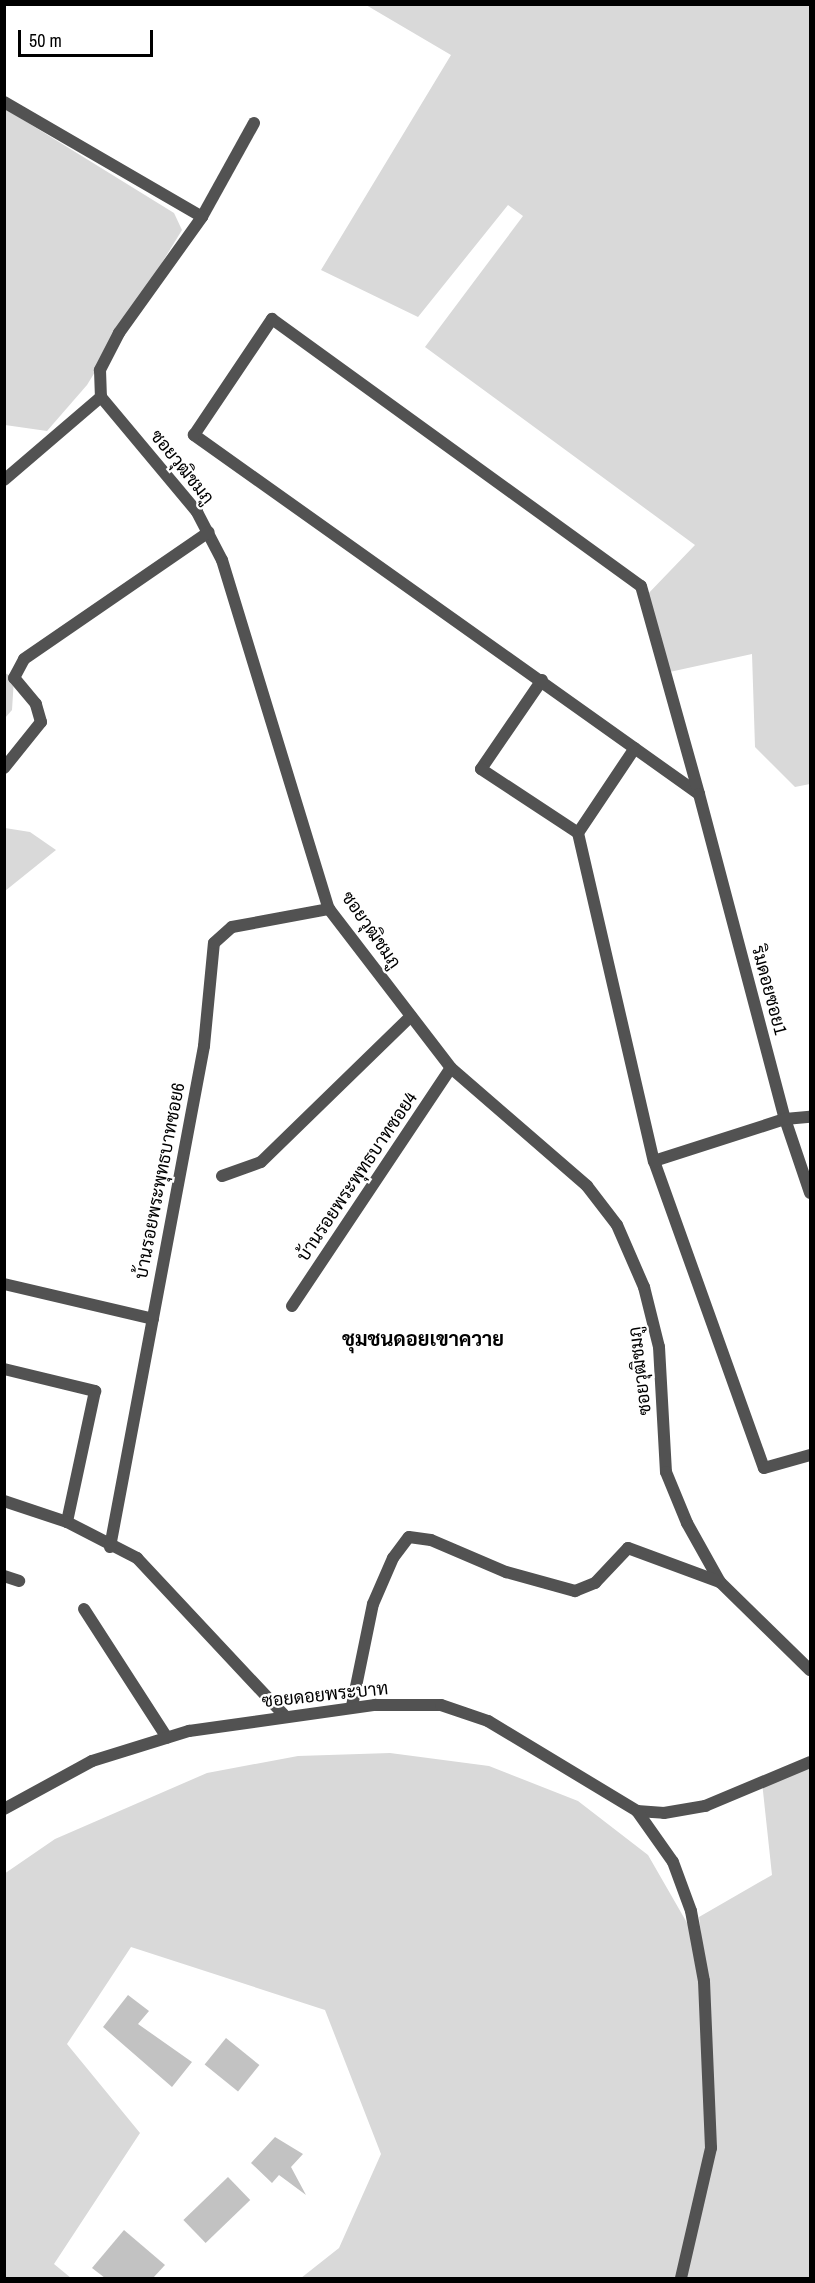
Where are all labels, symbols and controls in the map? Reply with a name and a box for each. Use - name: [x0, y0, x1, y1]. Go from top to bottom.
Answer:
- scale bar: [21, 18, 156, 56]
- text: 50 m: [29, 28, 62, 53]
- street label: ซอยวุฒิชมภู: [146, 426, 218, 508]
- street label: ซอยวุฒิชมภู: [337, 887, 405, 973]
- street label: ริมดอยซอย1: [747, 943, 791, 1037]
- street label: บ้านรอยพระพุทธบาทซอย6: [130, 1081, 190, 1281]
- street label: บ้านรอยพระพุทธบาทซอย4: [292, 1088, 422, 1266]
- street label: ซอยวุฒิชมภู: [624, 1325, 656, 1417]
- district label: ชุมชนดอยเขาควาย: [342, 1326, 504, 1350]
- street label: ซอยดอยพระบาท: [261, 1678, 389, 1712]

